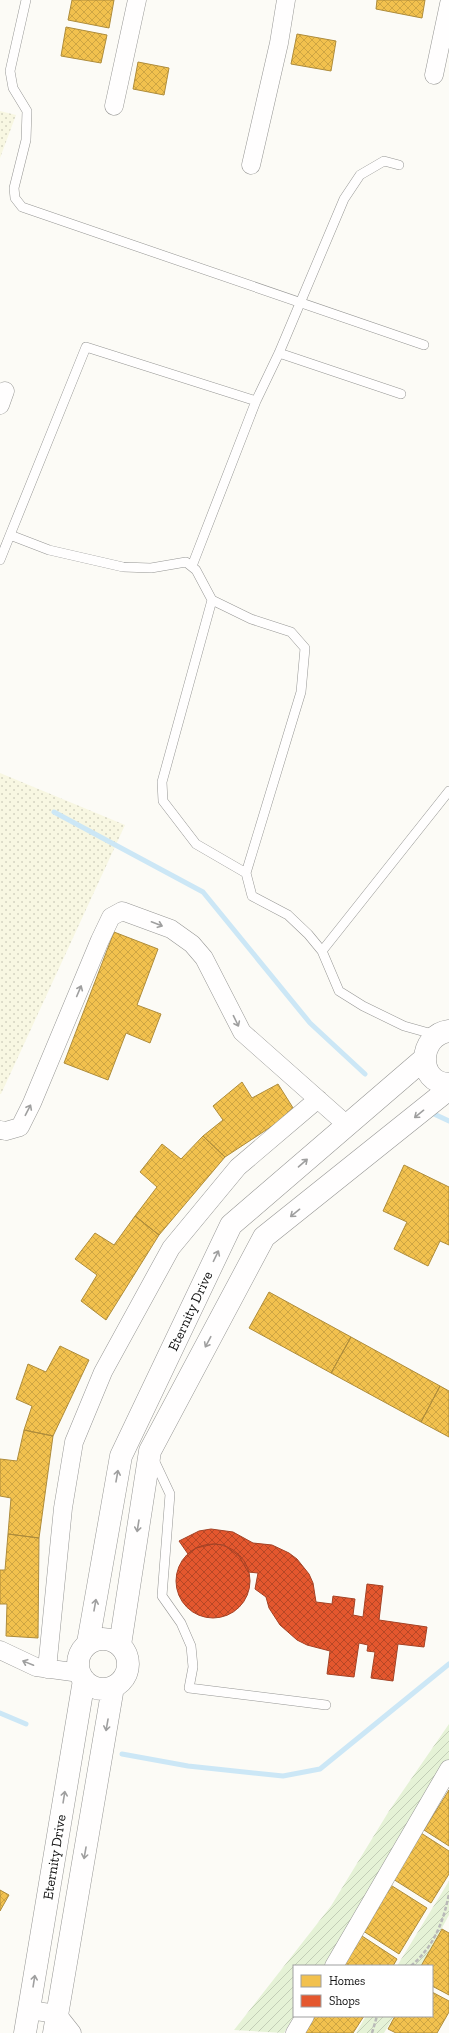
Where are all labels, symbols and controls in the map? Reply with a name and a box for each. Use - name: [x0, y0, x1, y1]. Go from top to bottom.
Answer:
- one-way arrow: [150, 920, 162, 928]
- one-way arrow: [75, 985, 83, 997]
- one-way arrow: [233, 1014, 240, 1026]
- one-way arrow: [25, 1105, 32, 1117]
- one-way arrow: [413, 1109, 424, 1118]
- one-way arrow: [298, 1158, 308, 1167]
- one-way arrow: [290, 1208, 301, 1217]
- one-way arrow: [213, 1251, 220, 1263]
- street label: Eternity Drive: [165, 1268, 216, 1354]
- one-way arrow: [204, 1335, 212, 1347]
- one-way arrow: [114, 1470, 122, 1483]
- one-way arrow: [134, 1519, 142, 1532]
- one-way arrow: [91, 1598, 99, 1611]
- one-way arrow: [22, 1659, 34, 1667]
- one-way arrow: [102, 1718, 110, 1731]
- one-way arrow: [60, 1791, 68, 1804]
- street label: Eternity Drive: [39, 1813, 70, 1901]
- one-way arrow: [80, 1847, 88, 1860]
- legend: [293, 1965, 433, 2017]
- text: Homes: [329, 1974, 365, 1988]
- one-way arrow: [30, 1975, 38, 1988]
- text: Shops: [329, 1994, 360, 2008]

